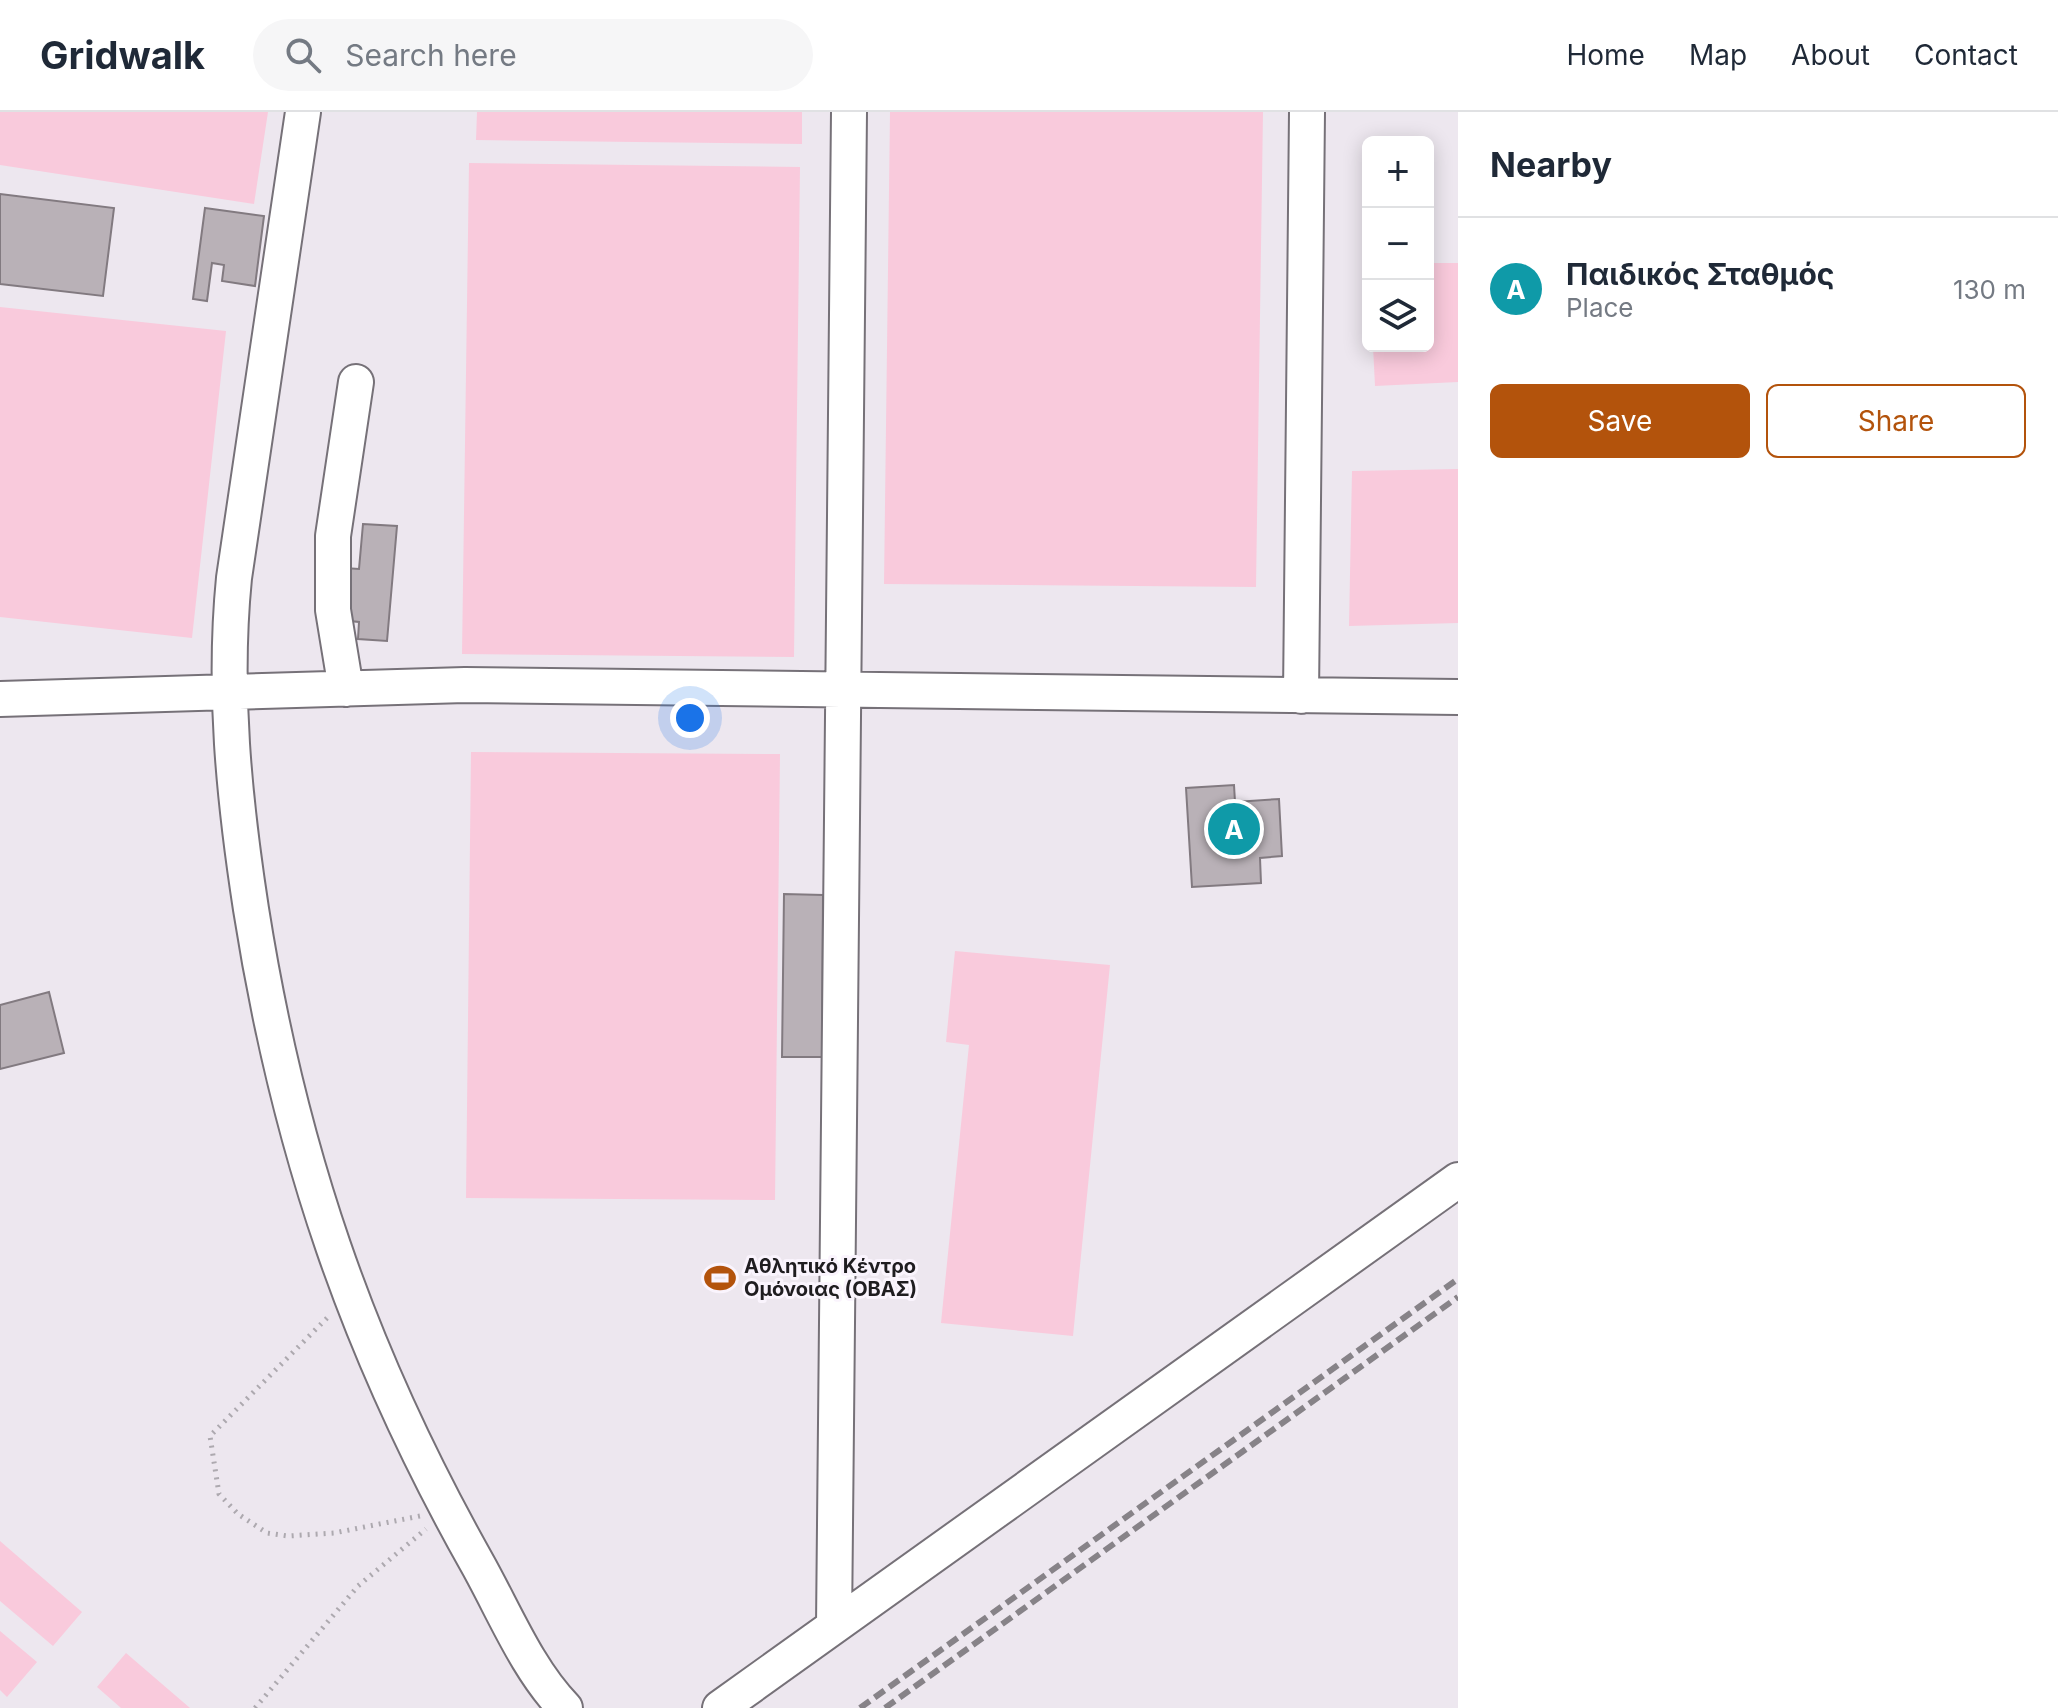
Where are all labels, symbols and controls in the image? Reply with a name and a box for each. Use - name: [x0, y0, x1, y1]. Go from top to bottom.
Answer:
- search box: [253, 19, 813, 91]
- text: Gridwalk: [40, 32, 205, 78]
- icon: search: [281, 33, 325, 77]
- text: Search here: [345, 37, 517, 73]
- text: Home: [1566, 38, 1645, 72]
- text: Map: [1689, 38, 1747, 72]
- text: About: [1791, 38, 1870, 72]
- text: Contact: [1914, 38, 2018, 72]
- map controls: [1362, 136, 1434, 352]
- button: +: [1362, 136, 1434, 208]
- text: Nearby: [1490, 144, 1612, 185]
- button: −: [1362, 208, 1434, 280]
- text: Παιδικός Σταθμός: [1566, 256, 1834, 292]
- text: A: [1506, 274, 1526, 305]
- text: 130 m: [1953, 274, 2026, 305]
- button: layers: [1362, 280, 1434, 352]
- text: Place: [1566, 292, 1634, 323]
- button: Save: [1490, 384, 1750, 458]
- button: Share: [1766, 384, 2026, 458]
- your location: [670, 698, 710, 738]
- pin: A: [1208, 799, 1260, 859]
- place label: Αθλητικό Κέντρο Ομόνοιας (ΟΒΑΣ): [744, 1254, 917, 1301]
- sports icon: Αθλητικό Κέντρο Ομόνοιας (ΟΒΑΣ): [703, 1261, 737, 1295]

